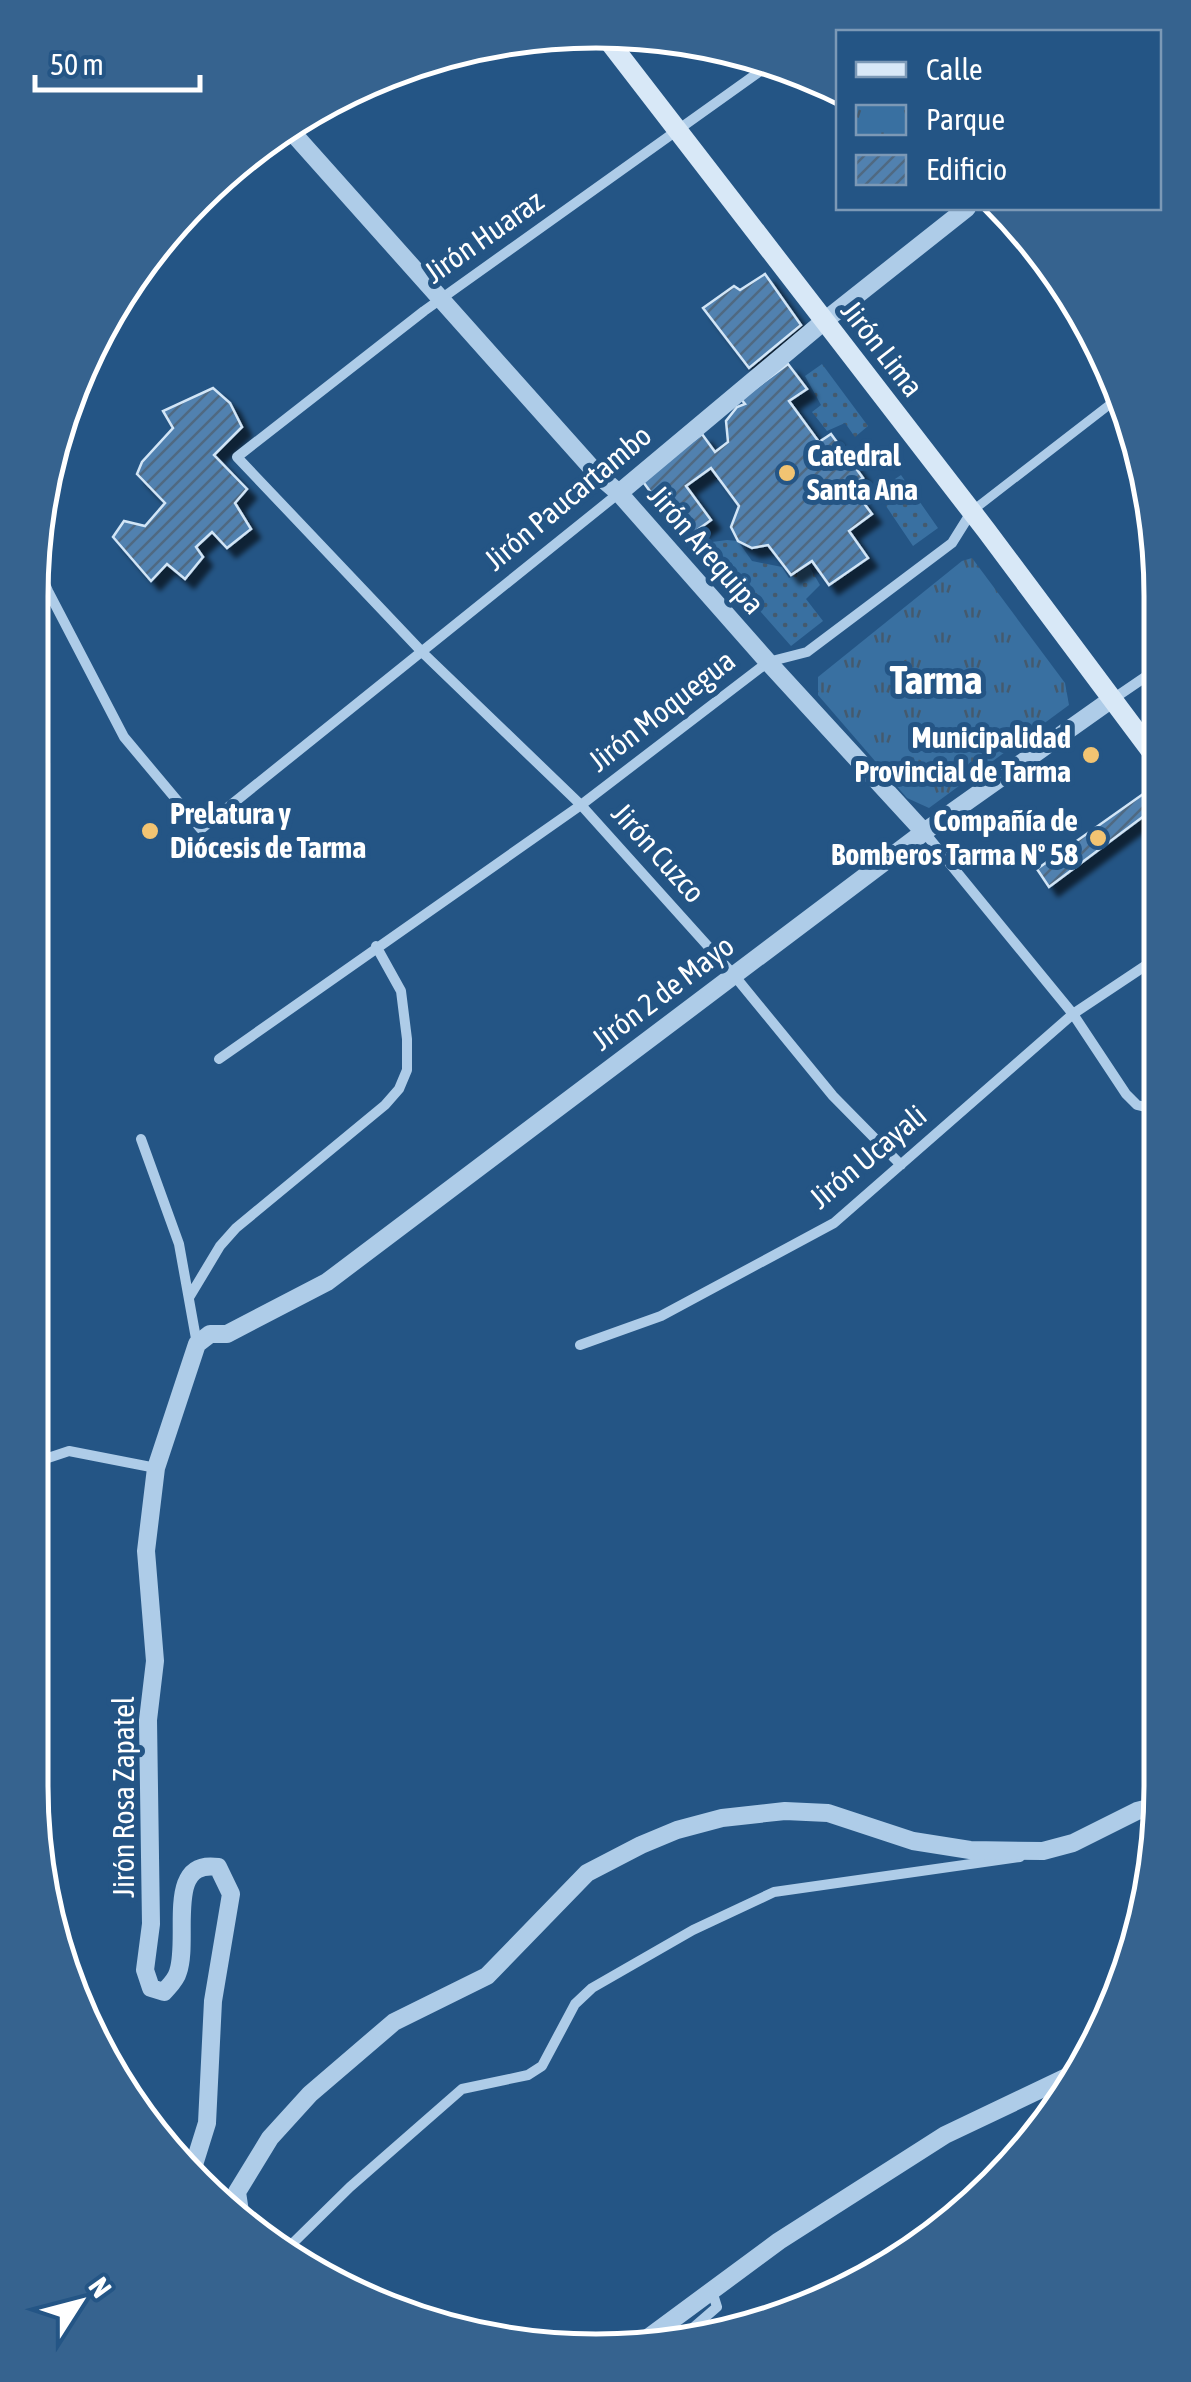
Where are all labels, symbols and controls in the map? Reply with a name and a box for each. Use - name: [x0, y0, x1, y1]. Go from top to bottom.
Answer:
- scale bar: [35, 30, 200, 92]
- legend: [836, 30, 1161, 210]
- text: 50 m: [50, 47, 104, 81]
- text: Calle: [926, 52, 983, 86]
- text: Parque: [926, 102, 1005, 136]
- text: Edificio: [926, 152, 1007, 186]
- street label: Jirón Huaraz: [418, 183, 549, 289]
- street label: Jirón Lima: [835, 294, 931, 403]
- street label: Jirón Paucartambo: [477, 418, 657, 577]
- place label: Catedral Santa Ana: [807, 438, 918, 506]
- marker: Catedral Santa Ana: [776, 462, 798, 484]
- street label: Jirón Arequipa: [642, 478, 772, 620]
- street label: Jirón Moquegua: [582, 643, 741, 778]
- district label: Tarma: [890, 657, 982, 702]
- place label: Municipalidad Provincial de Tarma: [854, 720, 1071, 788]
- marker: Municipalidad Provincial de Tarma: [1080, 744, 1102, 766]
- place label: Prelatura y Diócesis de Tarma: [170, 796, 366, 864]
- street label: Jirón Cuzco: [605, 796, 712, 909]
- place label: Compañía de Bomberos Tarma Nº 58: [831, 803, 1078, 871]
- marker: Prelatura y Diócesis de Tarma: [139, 820, 161, 842]
- marker: Compañía de Bomberos Tarma Nº 58: [1087, 827, 1109, 849]
- street label: Jirón 2 de Mayo: [585, 928, 740, 1056]
- street label: Jirón Ucayali: [802, 1098, 933, 1215]
- street label: Jirón Rosa Zapatel: [106, 1696, 140, 1898]
- north arrow: [30, 2252, 130, 2352]
- text: N: [82, 2271, 118, 2303]

